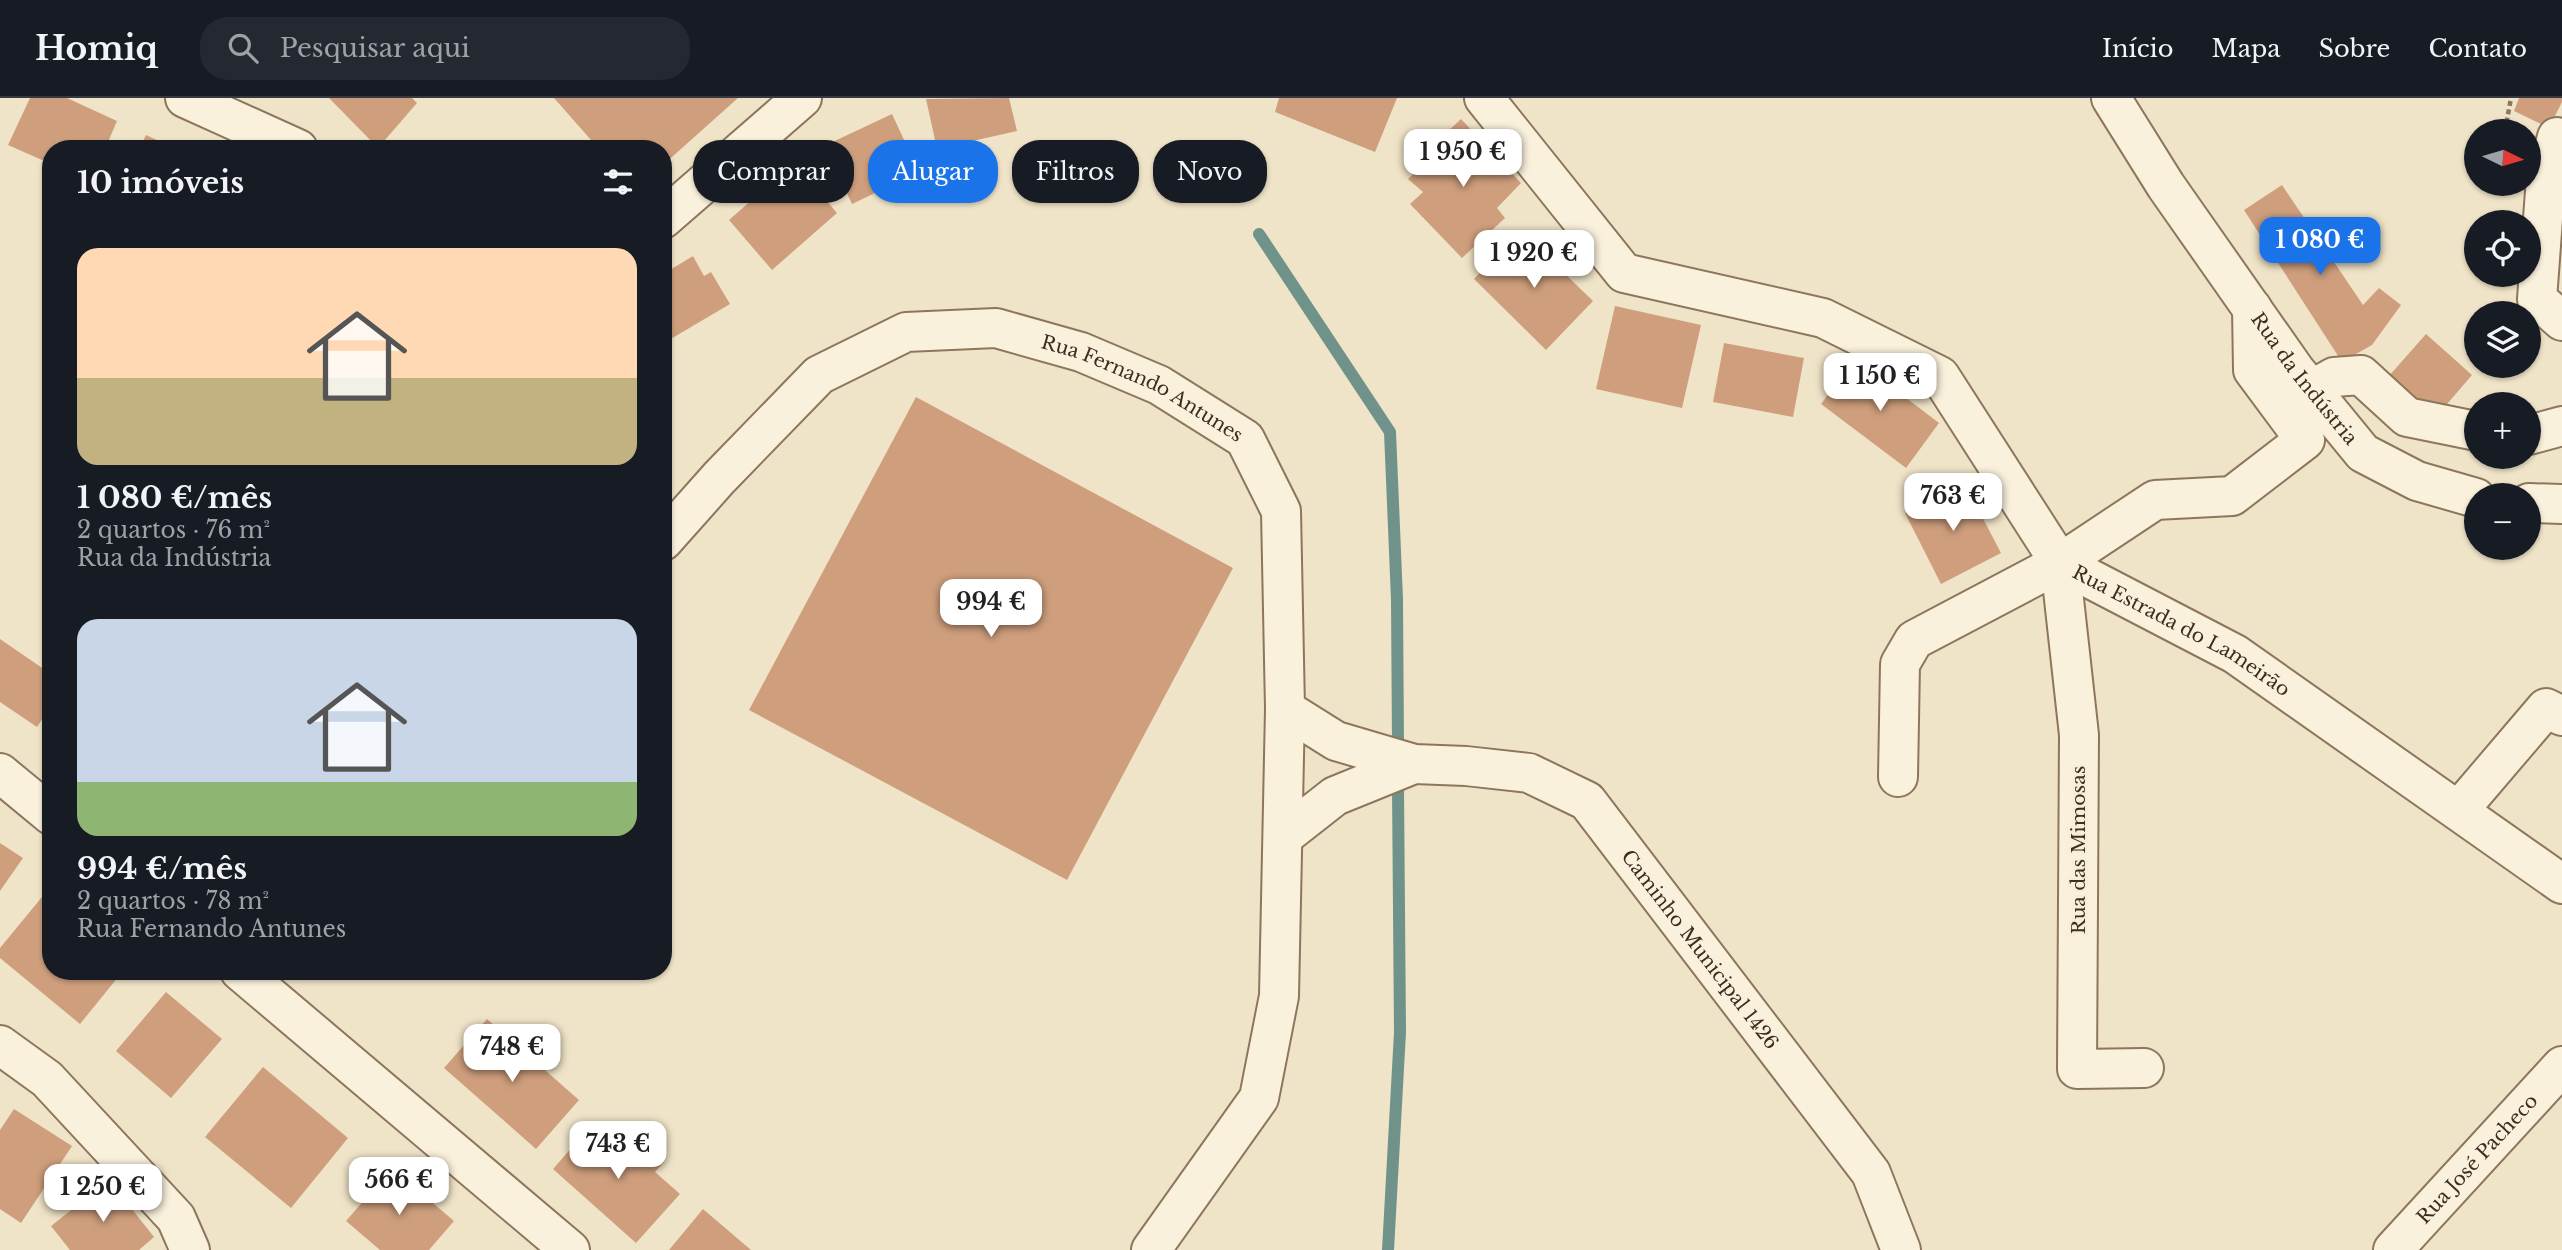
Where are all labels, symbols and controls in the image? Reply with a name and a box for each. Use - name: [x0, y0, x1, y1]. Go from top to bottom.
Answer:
- search box: [200, 17, 690, 80]
- text: Homiq: [35, 28, 158, 69]
- icon: search: [224, 29, 262, 67]
- text: Pesquisar aqui: [280, 32, 470, 64]
- text: Início: [2102, 34, 2174, 63]
- text: Mapa: [2212, 34, 2281, 63]
- text: Sobre: [2319, 34, 2390, 63]
- text: Contato: [2428, 34, 2527, 63]
- north arrow: [2464, 119, 2541, 196]
- map controls: [2464, 119, 2541, 560]
- pin: 1 950 €: [1398, 130, 1528, 189]
- text: 1 950 €: [1420, 138, 1506, 166]
- chip: Comprar: [693, 140, 854, 203]
- chip: Alugar: [868, 140, 998, 203]
- chip: Filtros: [1012, 140, 1139, 203]
- chip: Novo: [1153, 140, 1267, 203]
- icon: filters: [599, 163, 637, 201]
- text: 10 imóveis: [77, 164, 244, 201]
- button: locate: [2464, 210, 2541, 287]
- pin: 1 080 €: [2255, 218, 2385, 277]
- text: 1 080 €: [2275, 226, 2365, 254]
- pin: 1 920 €: [1469, 230, 1599, 290]
- text: 1 920 €: [1490, 239, 1578, 267]
- icon: home: [294, 293, 420, 419]
- button: layers: [2464, 301, 2541, 378]
- street label: Rua da Indústria: [2247, 308, 2363, 449]
- street label: Rua Fernando Antunes: [1039, 330, 1247, 446]
- pin: 1 150 €: [1815, 354, 1945, 413]
- text: 1 150 €: [1840, 362, 1920, 390]
- button: +: [2464, 392, 2541, 469]
- pin: 763 €: [1904, 474, 2002, 533]
- text: 1 080 €/mês: [77, 479, 272, 516]
- text: 763 €: [1920, 482, 1986, 510]
- button: −: [2464, 483, 2541, 560]
- text: 2 quartos · 76 m²: [77, 516, 270, 544]
- text: Rua da Indústria: [77, 544, 271, 572]
- street label: Rua Estrada do Lameirão: [2069, 560, 2295, 701]
- pin: 994 €: [942, 580, 1040, 639]
- text: 994 €: [956, 588, 1026, 616]
- icon: home: [294, 664, 420, 790]
- street label: Rua das Mimosas: [2067, 766, 2090, 934]
- street label: Caminho Municipal 1426: [1617, 845, 1784, 1054]
- text: 994 €/mês: [77, 850, 247, 887]
- text: 2 quartos · 78 m²: [77, 887, 269, 915]
- text: Rua Fernando Antunes: [77, 915, 346, 943]
- pin: 748 €: [463, 1024, 561, 1084]
- text: 748 €: [480, 1033, 544, 1061]
- street label: Rua José Pacheco: [2412, 1089, 2542, 1228]
- pin: 743 €: [569, 1122, 667, 1181]
- text: 743 €: [585, 1130, 651, 1158]
- pin: 566 €: [350, 1158, 448, 1217]
- pin: 1 250 €: [38, 1164, 168, 1224]
- text: 566 €: [365, 1166, 433, 1194]
- text: 1 250 €: [60, 1173, 146, 1201]

